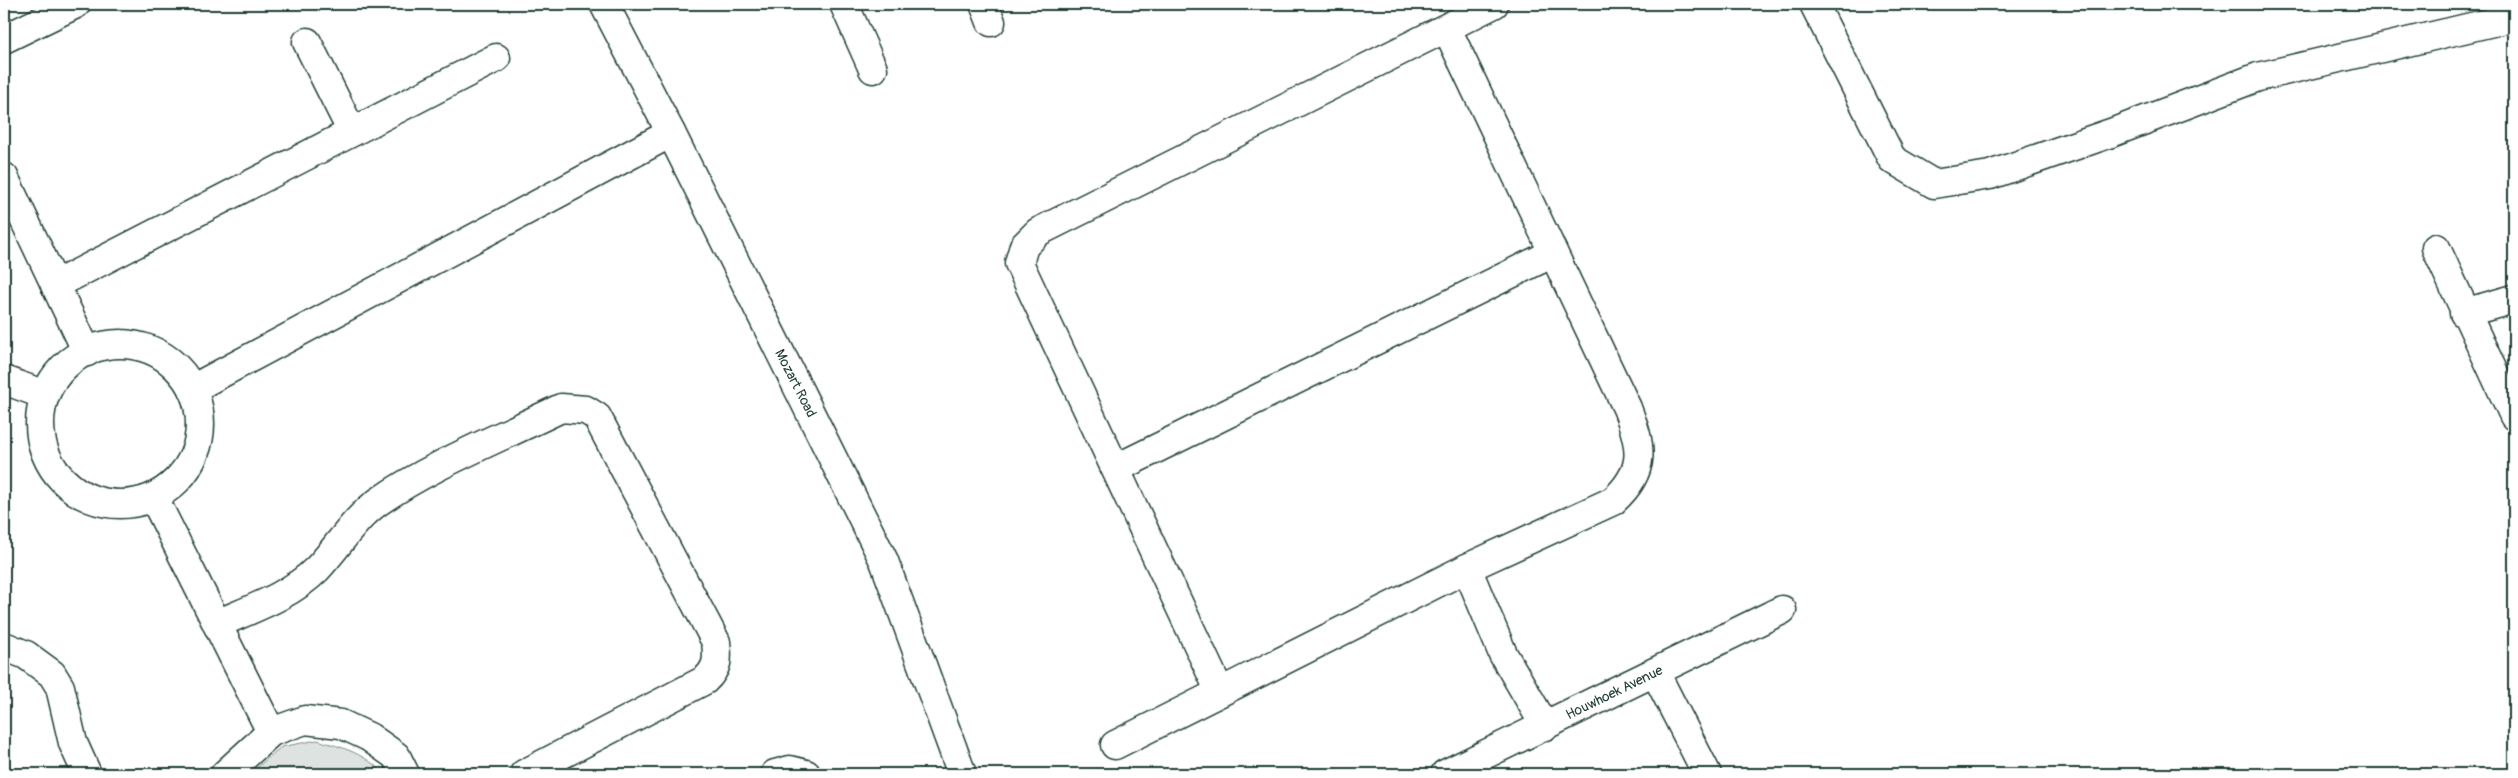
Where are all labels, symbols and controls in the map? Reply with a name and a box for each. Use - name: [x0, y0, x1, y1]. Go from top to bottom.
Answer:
- street label: Mozart Road: [771, 346, 820, 420]
- street label: Houwhoek Avenue: [1563, 662, 1666, 723]

